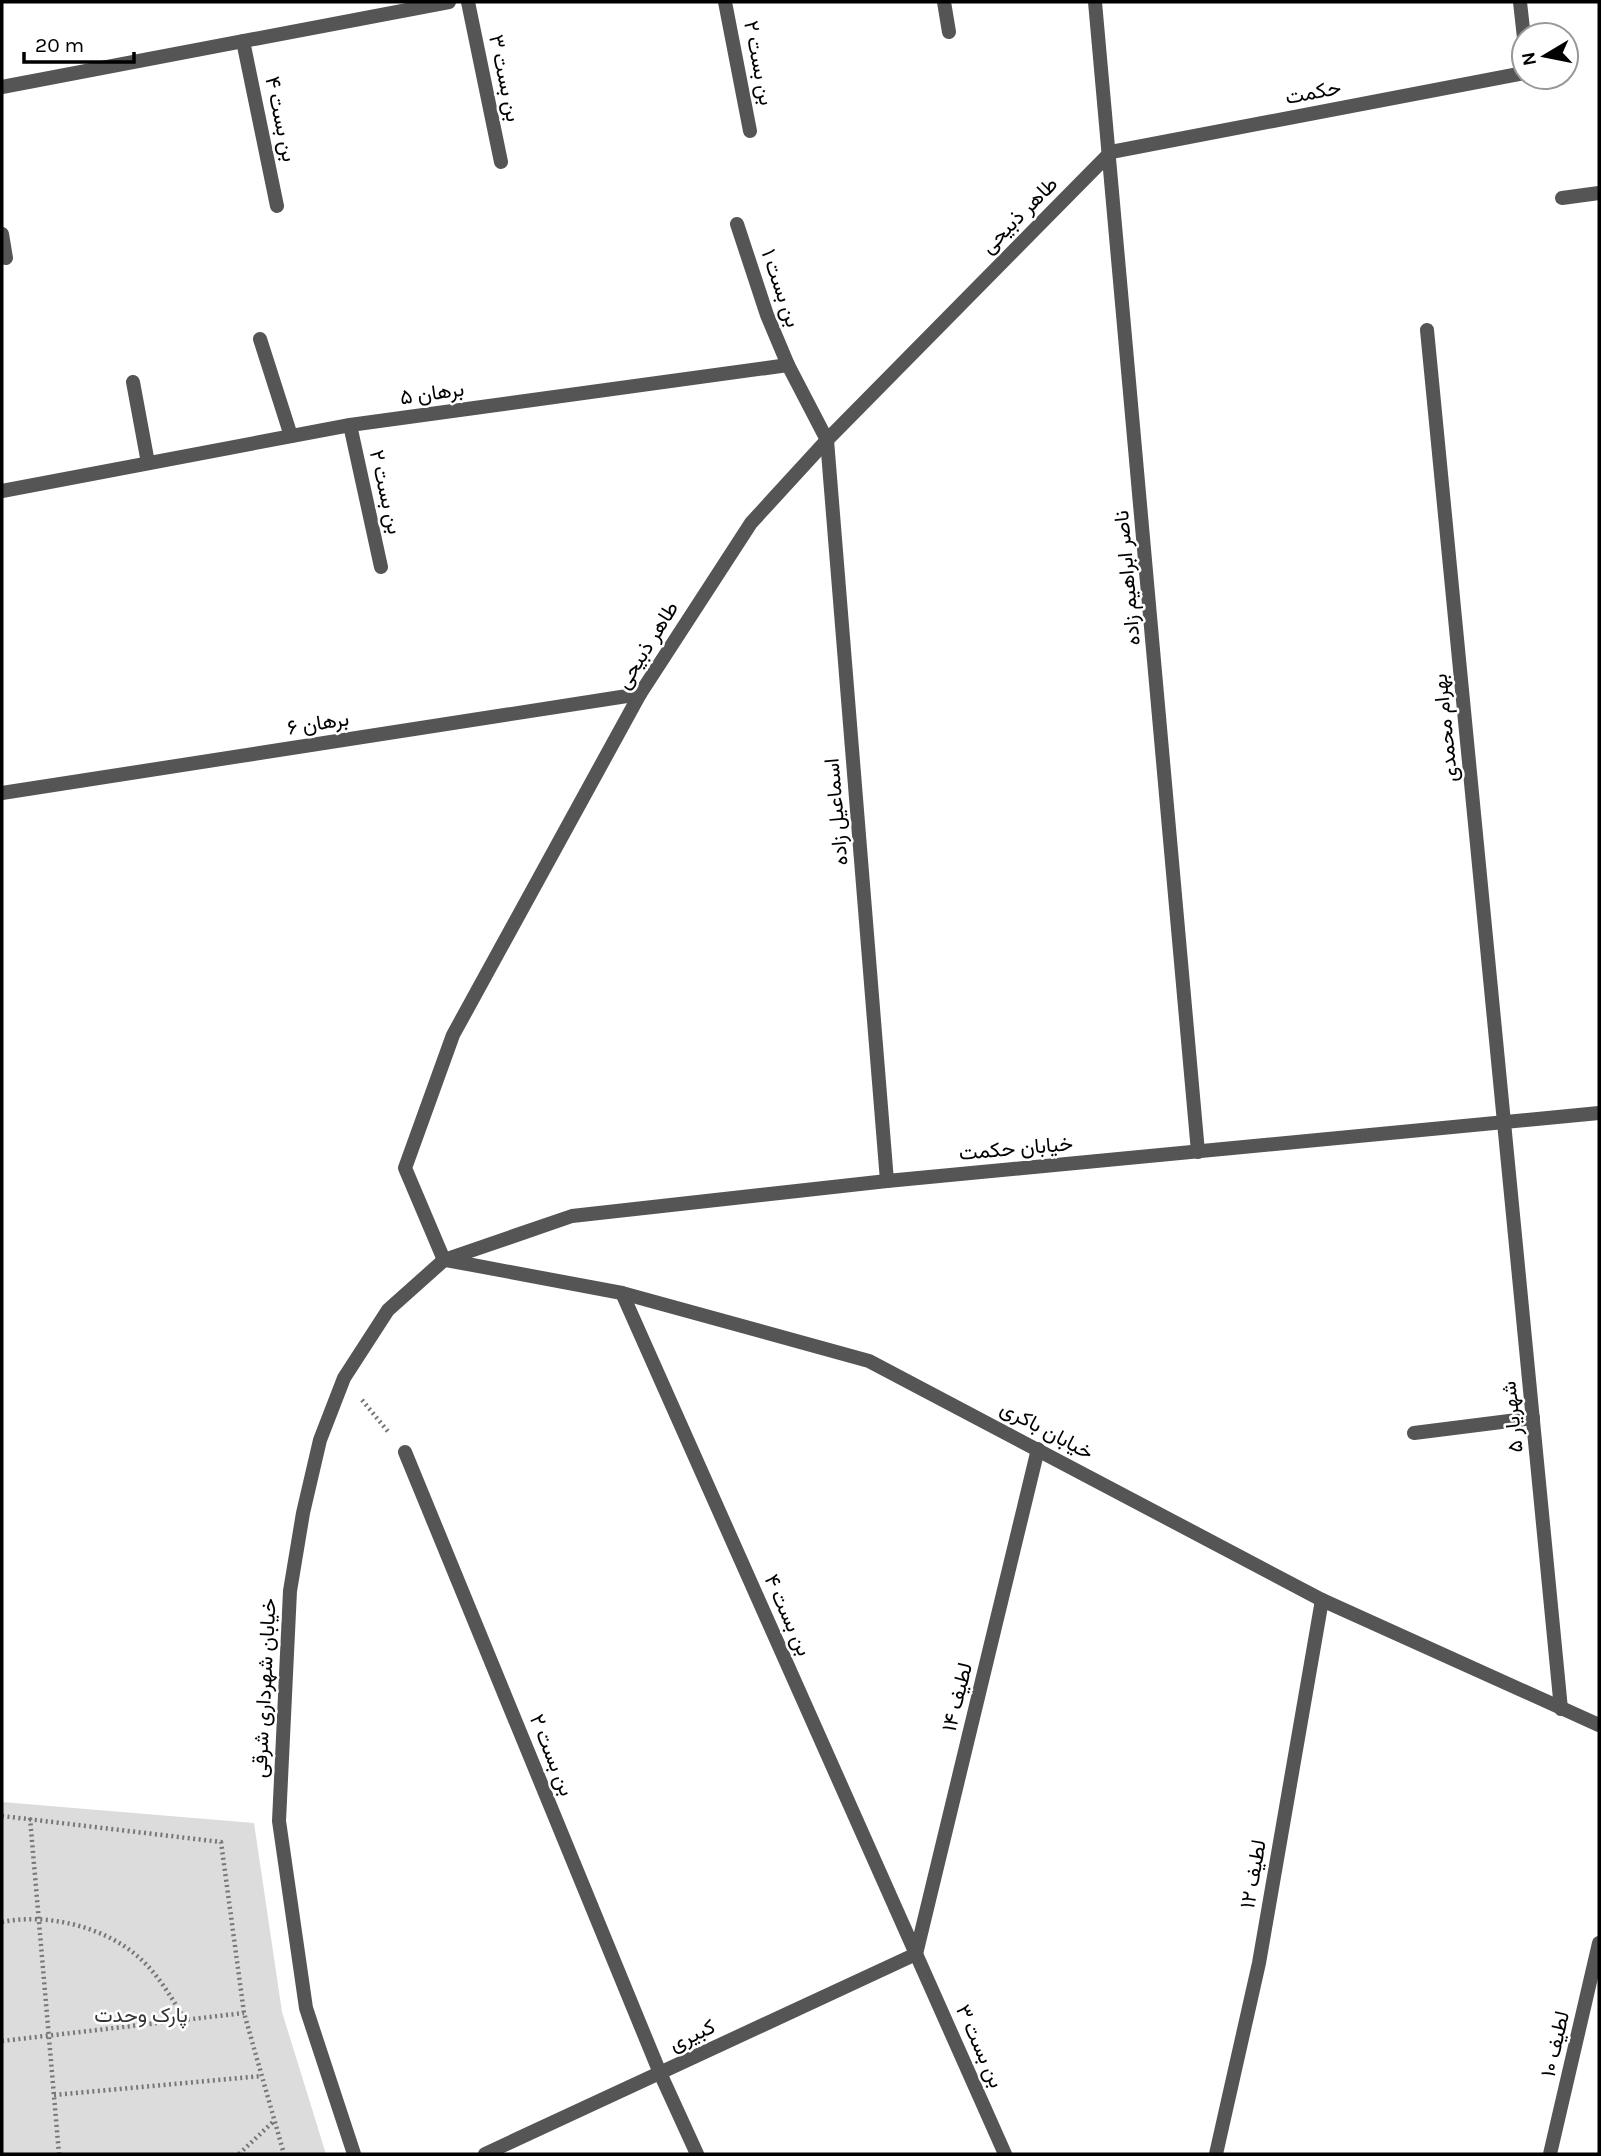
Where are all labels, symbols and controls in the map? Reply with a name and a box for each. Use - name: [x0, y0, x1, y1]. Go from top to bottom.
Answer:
- street label: بن بست ۲: [739, 19, 779, 107]
- scale bar: [24, 21, 135, 65]
- north arrow: [1510, 21, 1580, 91]
- street label: بن بست ۳: [484, 32, 526, 124]
- text: 20 m: [35, 33, 84, 57]
- text: N: [1517, 50, 1541, 67]
- street label: بن بست ۴: [260, 74, 302, 164]
- street label: حکمت: [1283, 75, 1343, 109]
- street label: طاهر ذبیحی: [976, 172, 1063, 259]
- street label: بن بست ۱: [756, 246, 806, 330]
- street label: برهان ۵: [398, 377, 466, 410]
- street label: بن بست ۲: [365, 448, 407, 536]
- street label: ناصر ابراهیم زاده: [1109, 509, 1147, 647]
- street label: طاهر ذبیحی: [611, 597, 684, 694]
- street label: بهرام محمدی: [1427, 672, 1465, 784]
- street label: برهان ۶: [285, 706, 351, 741]
- street label: اسماعیل زاده: [819, 757, 854, 867]
- street label: خیابان حکمت: [958, 1131, 1074, 1165]
- street label: شهریار ۵: [1496, 1380, 1529, 1454]
- street label: خیابان باکری: [996, 1395, 1098, 1465]
- street label: بن بست ۴: [759, 1570, 817, 1660]
- street label: خیابان شهرداری شرقی: [247, 1598, 282, 1779]
- street label: لطیف ۱۴: [937, 1660, 977, 1734]
- street label: بن بست ۲: [525, 1711, 579, 1799]
- street label: لطیف ۱۲: [1235, 1838, 1271, 1910]
- street label: بن بست ۳: [951, 2001, 1009, 2091]
- park label: پارک وحدت: [94, 2003, 188, 2029]
- street label: لطیف ۱۰: [1536, 2009, 1574, 2079]
- street label: کبیری: [665, 2014, 719, 2057]

